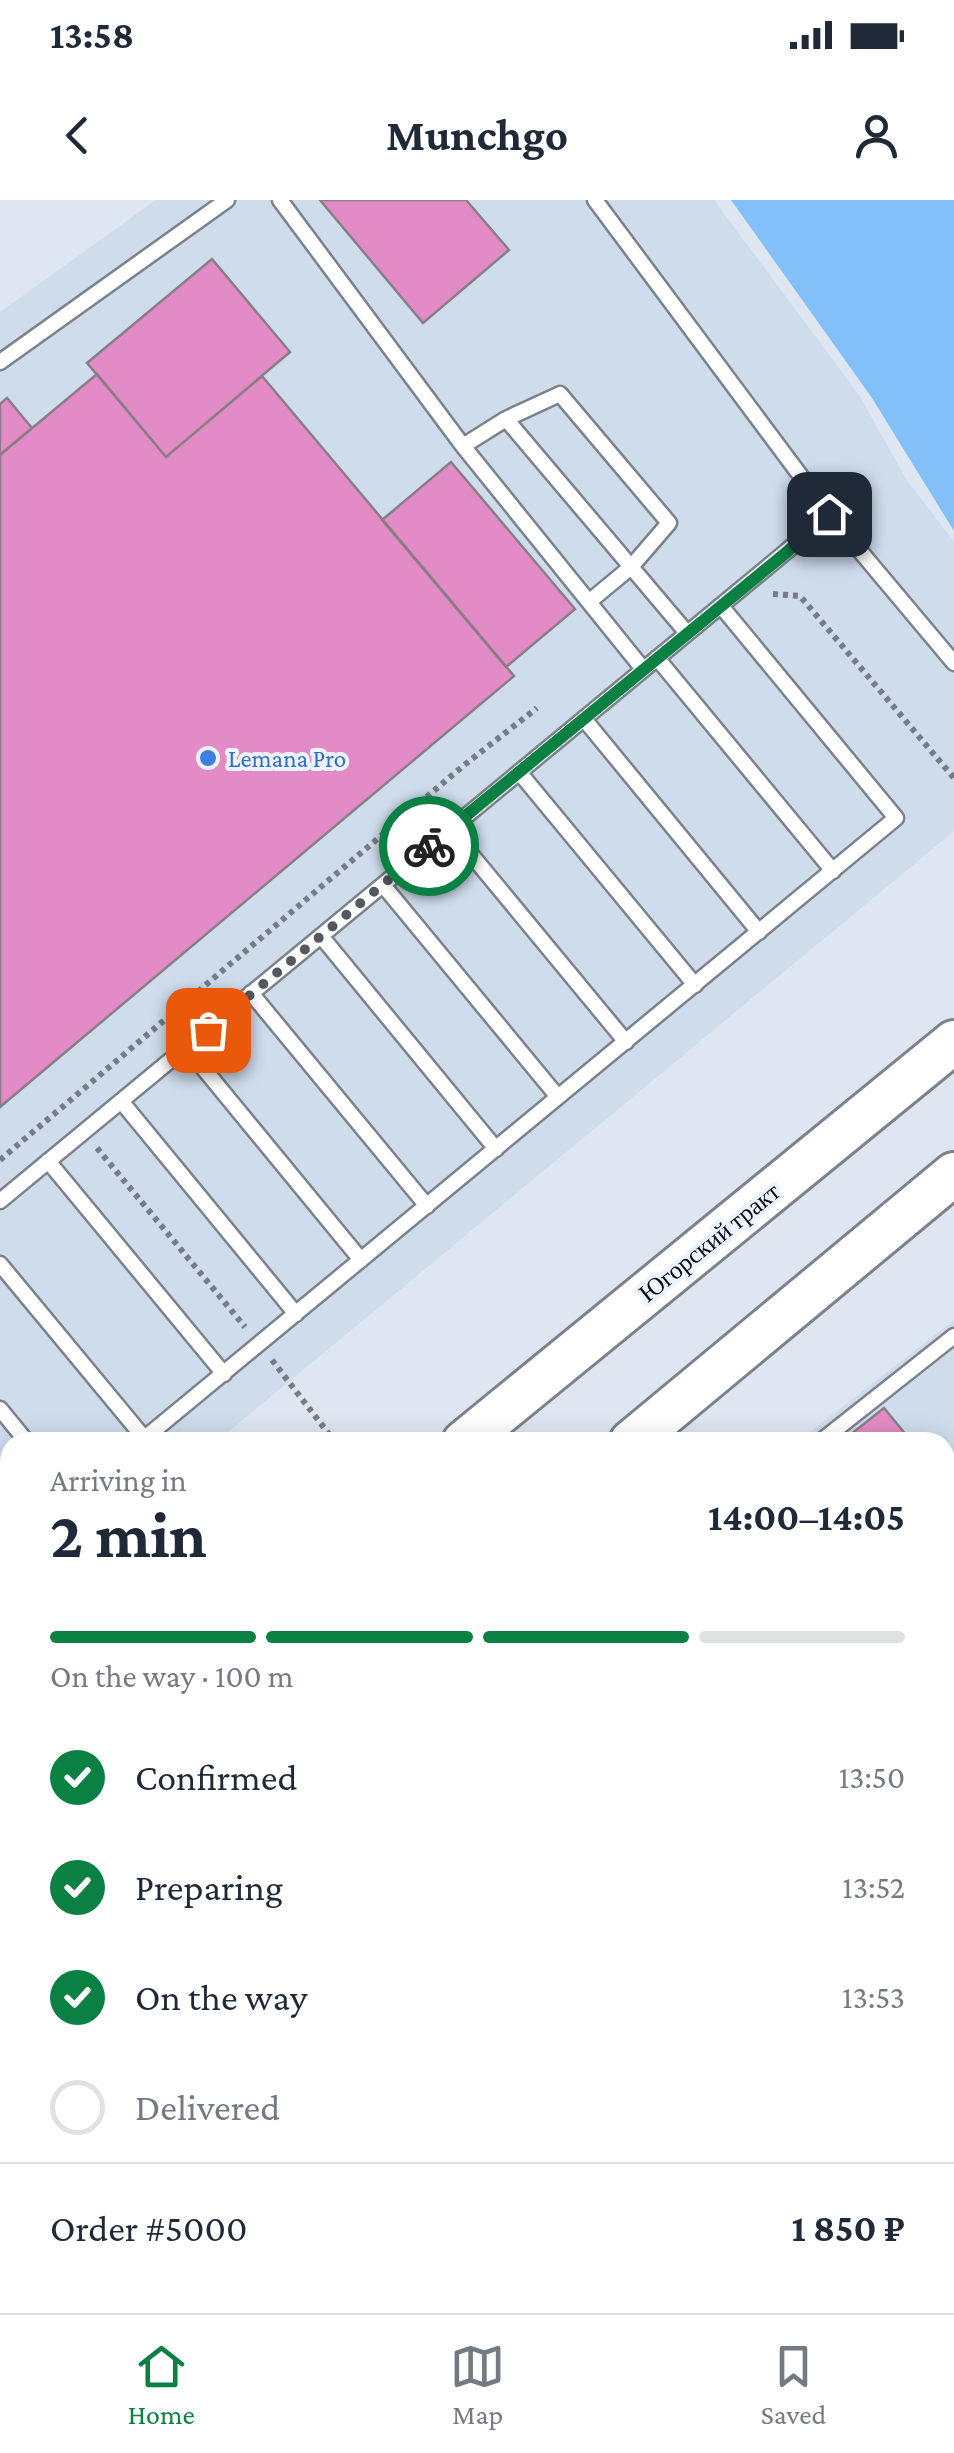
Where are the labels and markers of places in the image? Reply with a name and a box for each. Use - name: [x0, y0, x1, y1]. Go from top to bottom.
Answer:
- pin: [787, 472, 872, 557]
- place label: Lemana Pro: [228, 745, 346, 772]
- marker: Lemana Pro: [197, 747, 219, 769]
- pin: [166, 988, 251, 1073]

